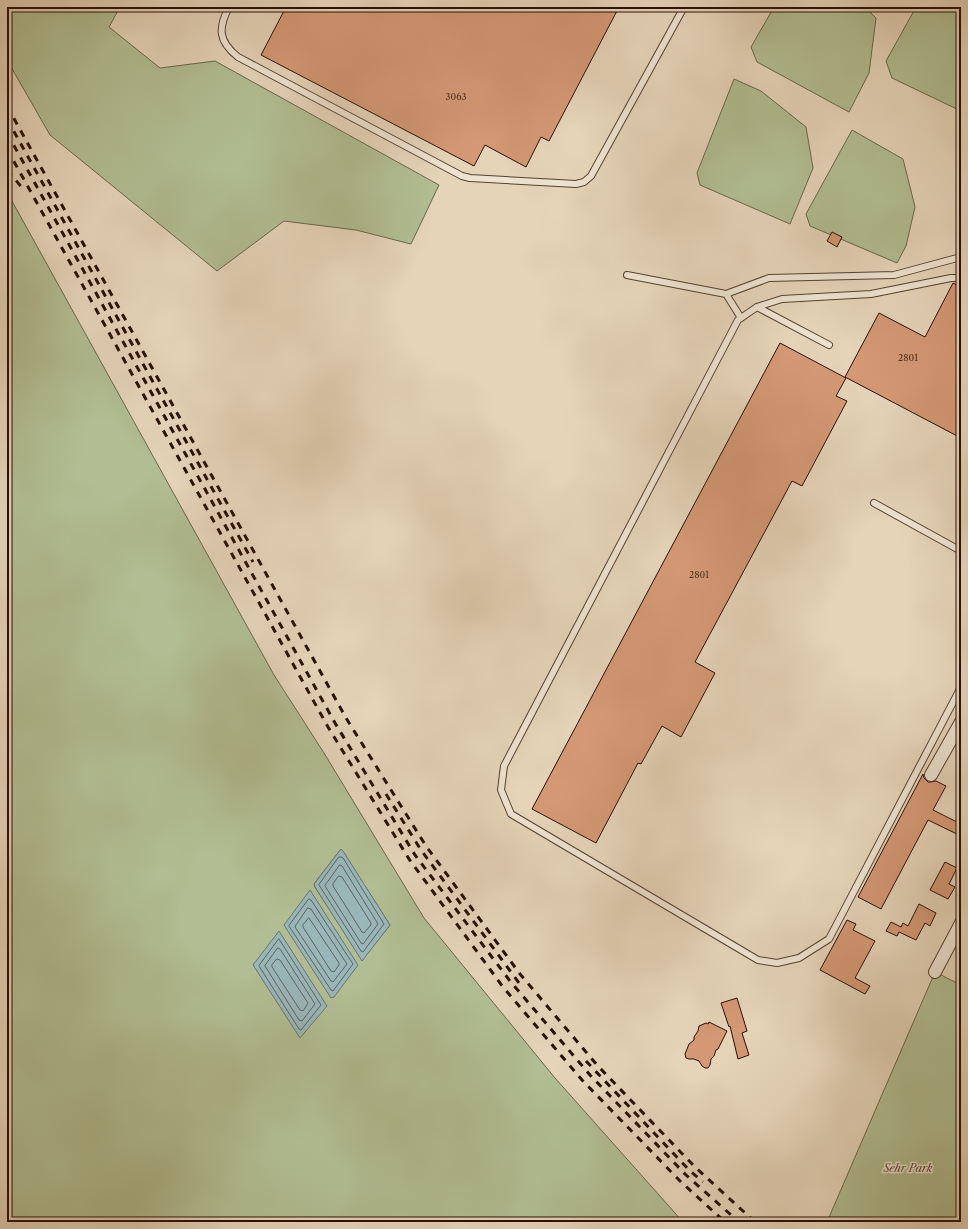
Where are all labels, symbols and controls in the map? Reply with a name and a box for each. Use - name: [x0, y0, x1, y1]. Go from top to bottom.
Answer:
- house number: 3063: [446, 91, 466, 102]
- house number: 2801: [898, 352, 918, 363]
- house number: 2801: [689, 569, 709, 580]
- park label: Sehr Park: [882, 1161, 933, 1175]

